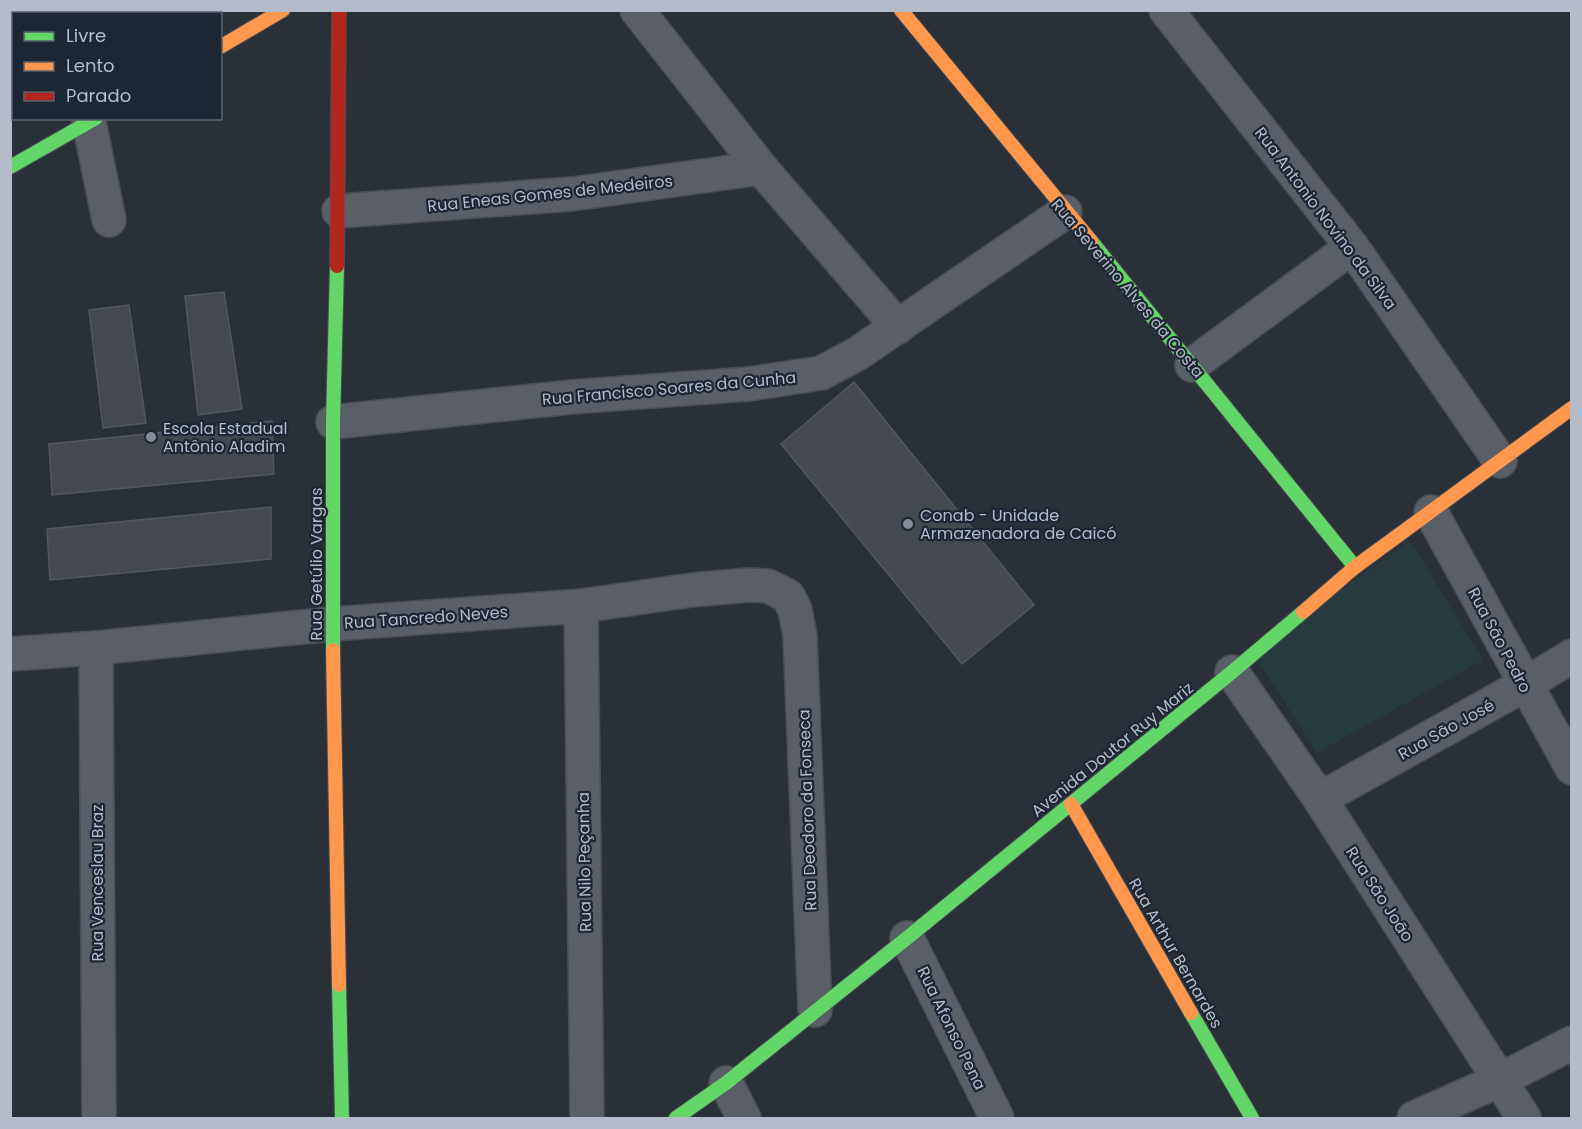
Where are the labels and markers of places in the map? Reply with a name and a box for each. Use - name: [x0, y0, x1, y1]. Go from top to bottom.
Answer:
- place label: Escola Estadual Antônio Aladim: [163, 417, 288, 458]
- marker: Escola Estadual Antônio Aladim: [144, 430, 158, 444]
- place label: Conab - Unidade Armazenadora de Caicó: [920, 504, 1116, 545]
- marker: Conab - Unidade Armazenadora de Caicó: [901, 517, 915, 531]

